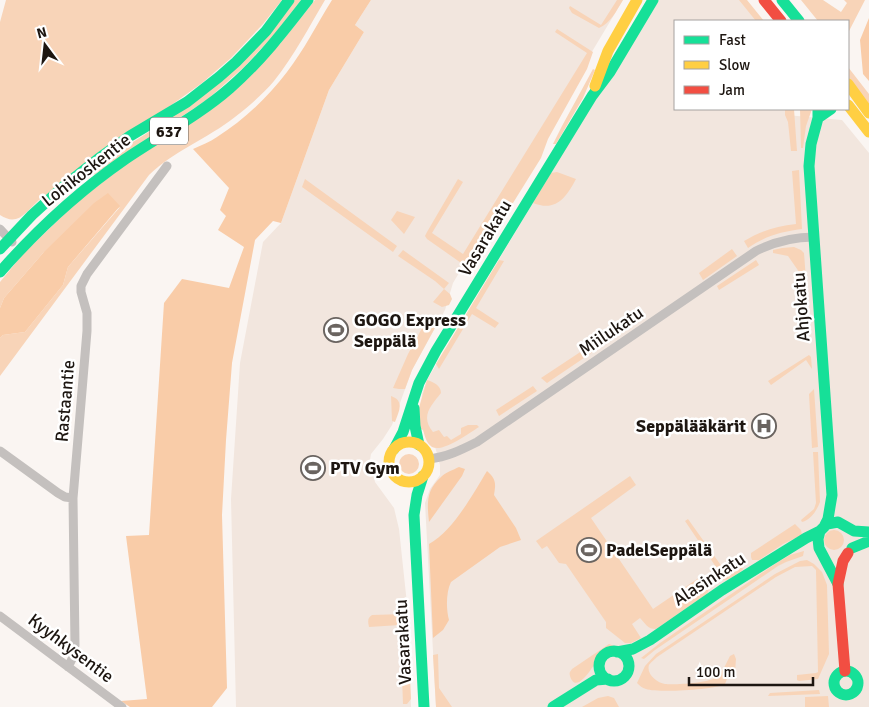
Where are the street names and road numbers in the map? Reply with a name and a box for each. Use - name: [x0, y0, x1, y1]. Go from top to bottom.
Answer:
- road number: 637: [150, 118, 188, 144]
- street label: Lohikoskentie: [37, 128, 135, 212]
- street label: Vasarakatu: [454, 196, 516, 280]
- street label: Ahjokatu: [788, 272, 814, 342]
- street label: Miilukatu: [574, 301, 648, 361]
- street label: Rastaantie: [50, 359, 80, 443]
- street label: Alasinkatu: [669, 547, 749, 611]
- street label: Vasarakatu: [390, 599, 416, 685]
- street label: Kyyhkysentie: [24, 609, 118, 687]

